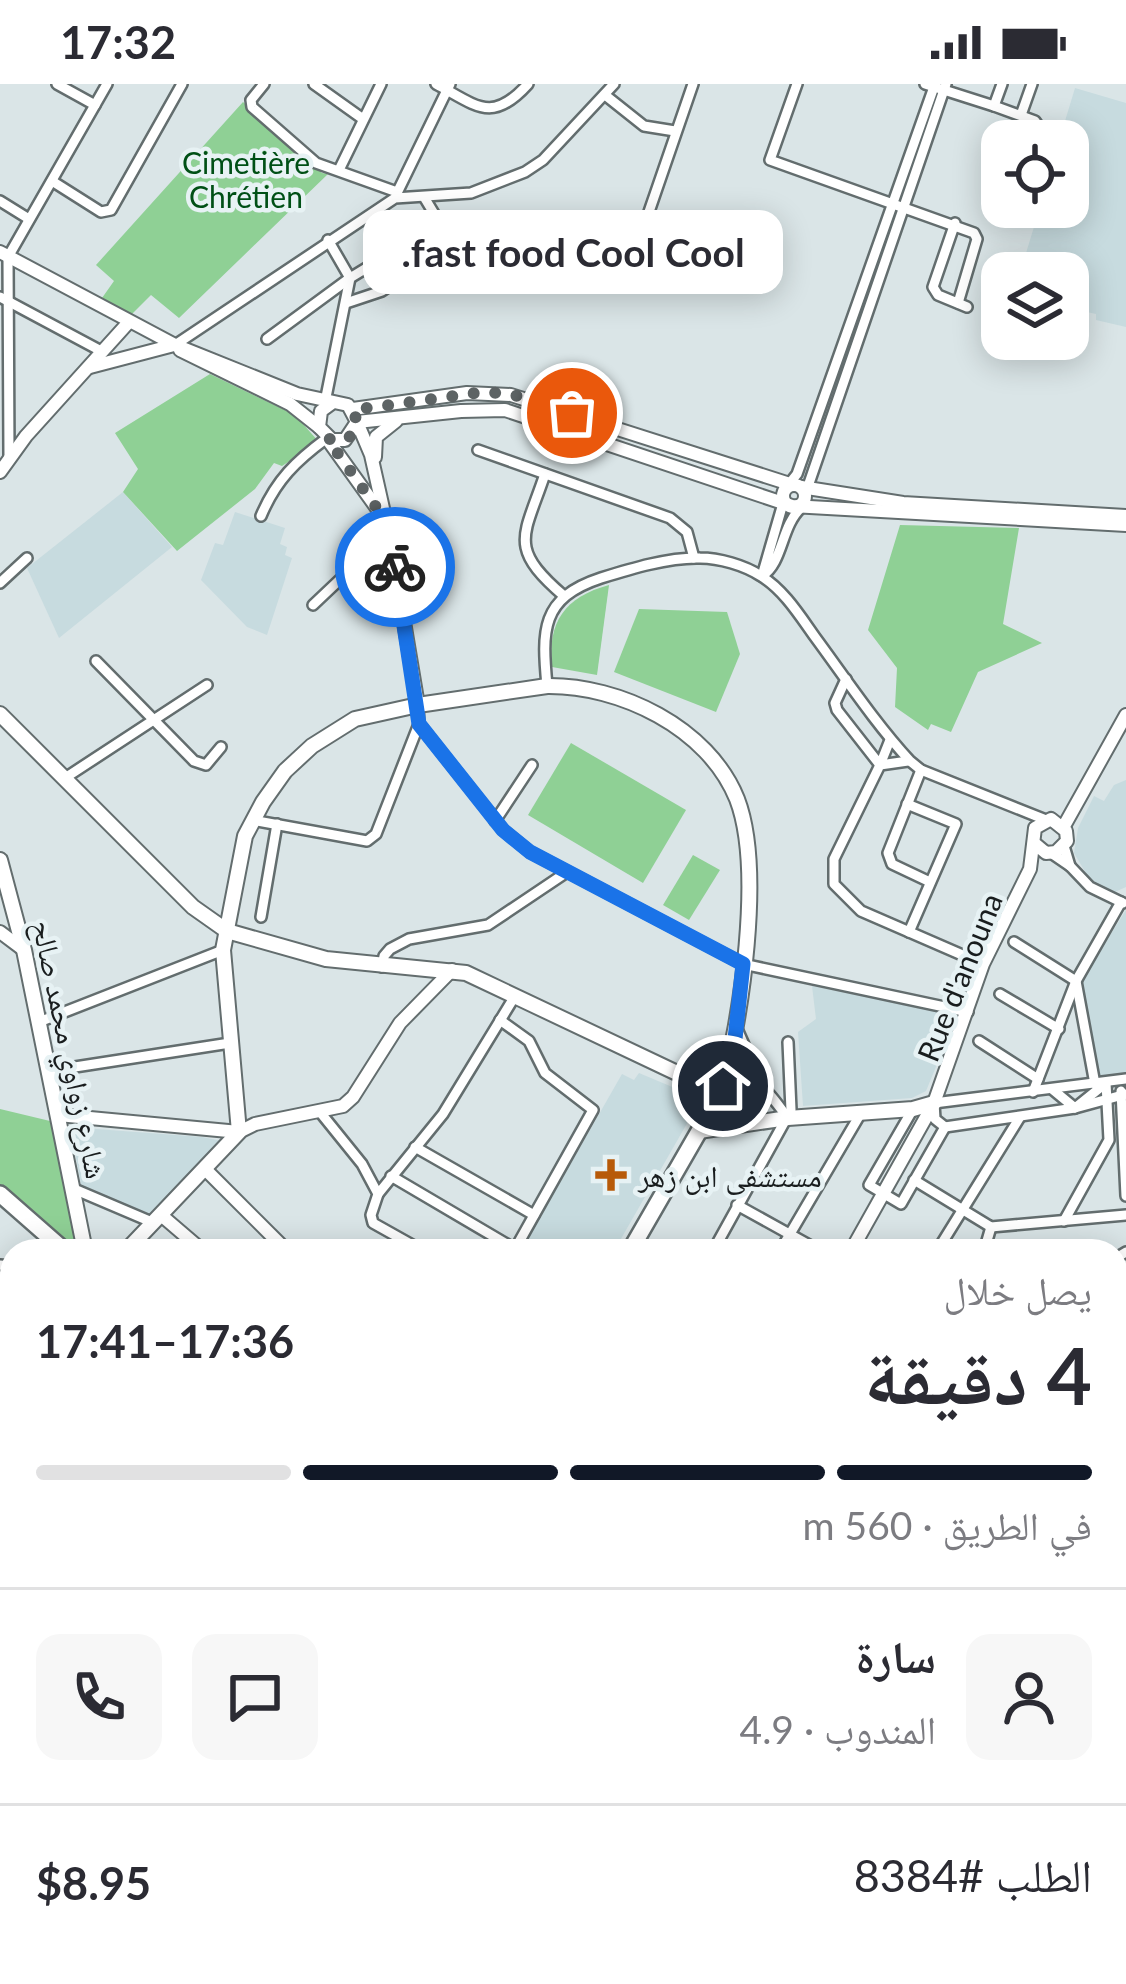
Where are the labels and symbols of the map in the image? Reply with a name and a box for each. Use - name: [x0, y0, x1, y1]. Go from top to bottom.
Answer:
- park label: Cimetière Chrétien: [182, 144, 310, 214]
- callout: fast food Cool Cool.: [362, 209, 782, 293]
- pin: [521, 362, 623, 464]
- courier: [335, 507, 455, 627]
- street label: Rue d'anouna: [909, 888, 1009, 1066]
- street label: شارع زواوي محمد صالح: [19, 917, 116, 1183]
- pin: [672, 1035, 774, 1137]
- place label: مستشفى ابن زهر: [637, 1157, 822, 1195]
- marker: مستشفى ابن زهر: [595, 1159, 627, 1191]

